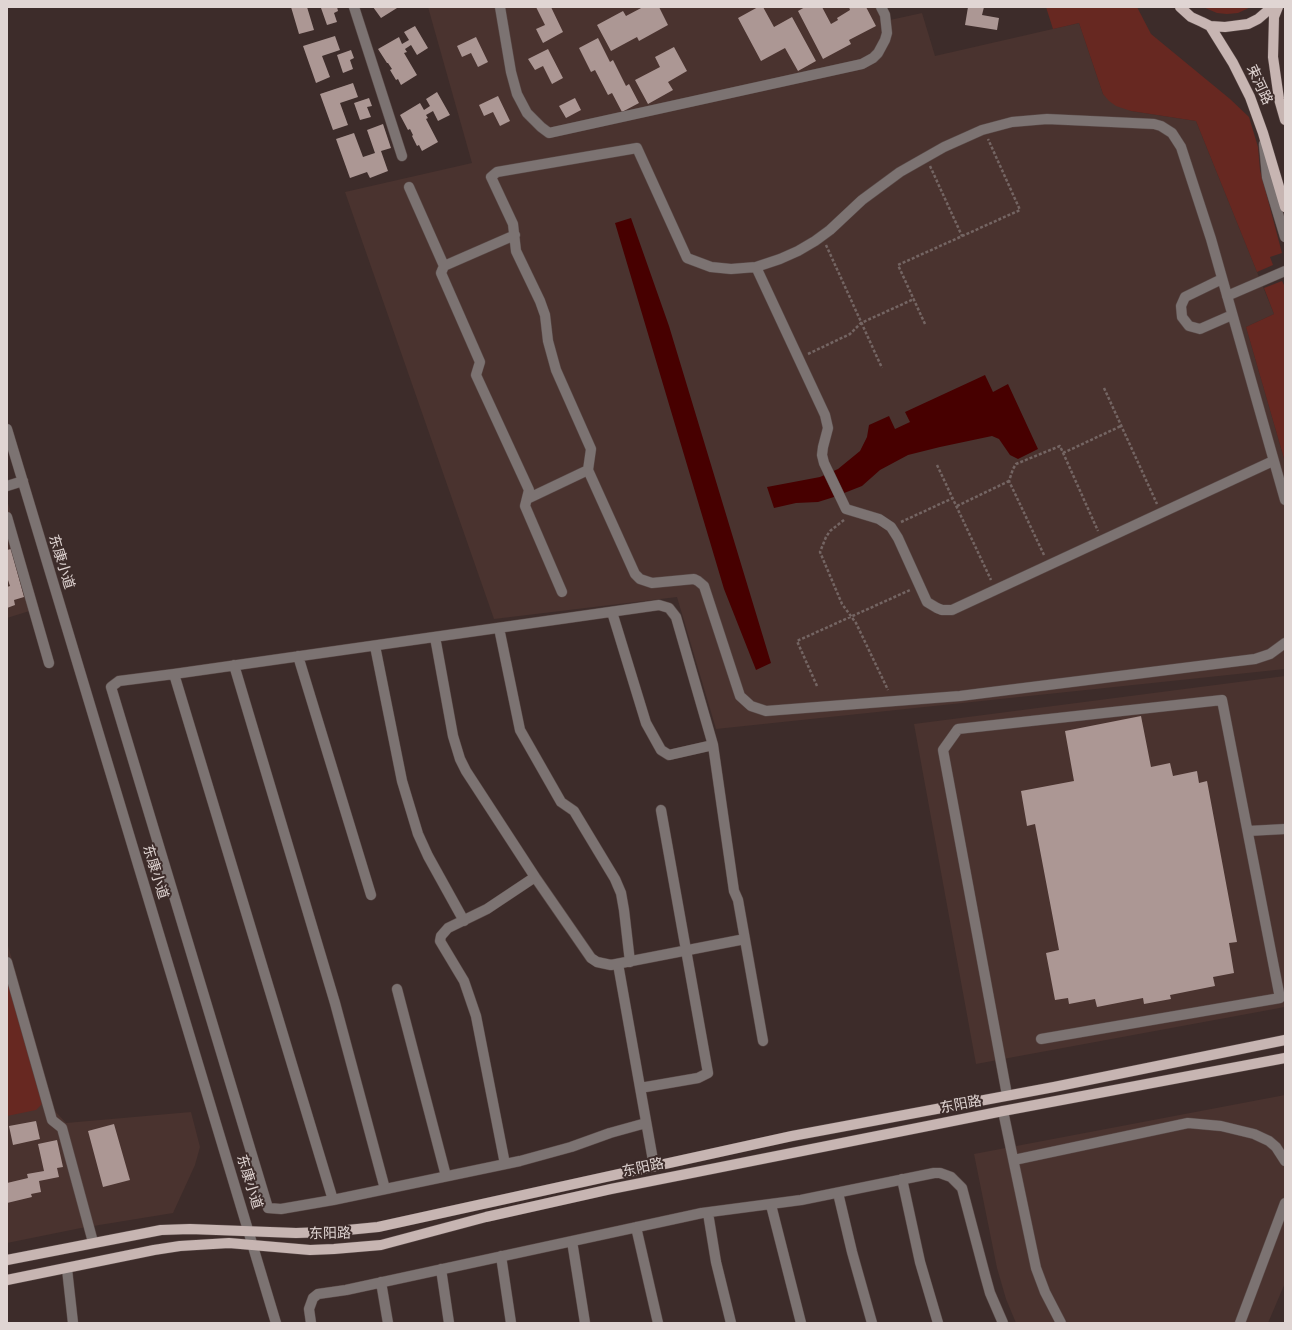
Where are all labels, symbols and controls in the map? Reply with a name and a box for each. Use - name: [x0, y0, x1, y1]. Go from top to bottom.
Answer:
- street label: 束河路: [1243, 62, 1275, 108]
- street label: 东康小道: [45, 533, 77, 591]
- street label: 东康小道: [139, 843, 171, 901]
- street label: 东阳路: [939, 1093, 983, 1117]
- street label: 东康小道: [233, 1153, 265, 1211]
- street label: 东阳路: [621, 1155, 665, 1181]
- street label: 东阳路: [309, 1225, 351, 1243]

